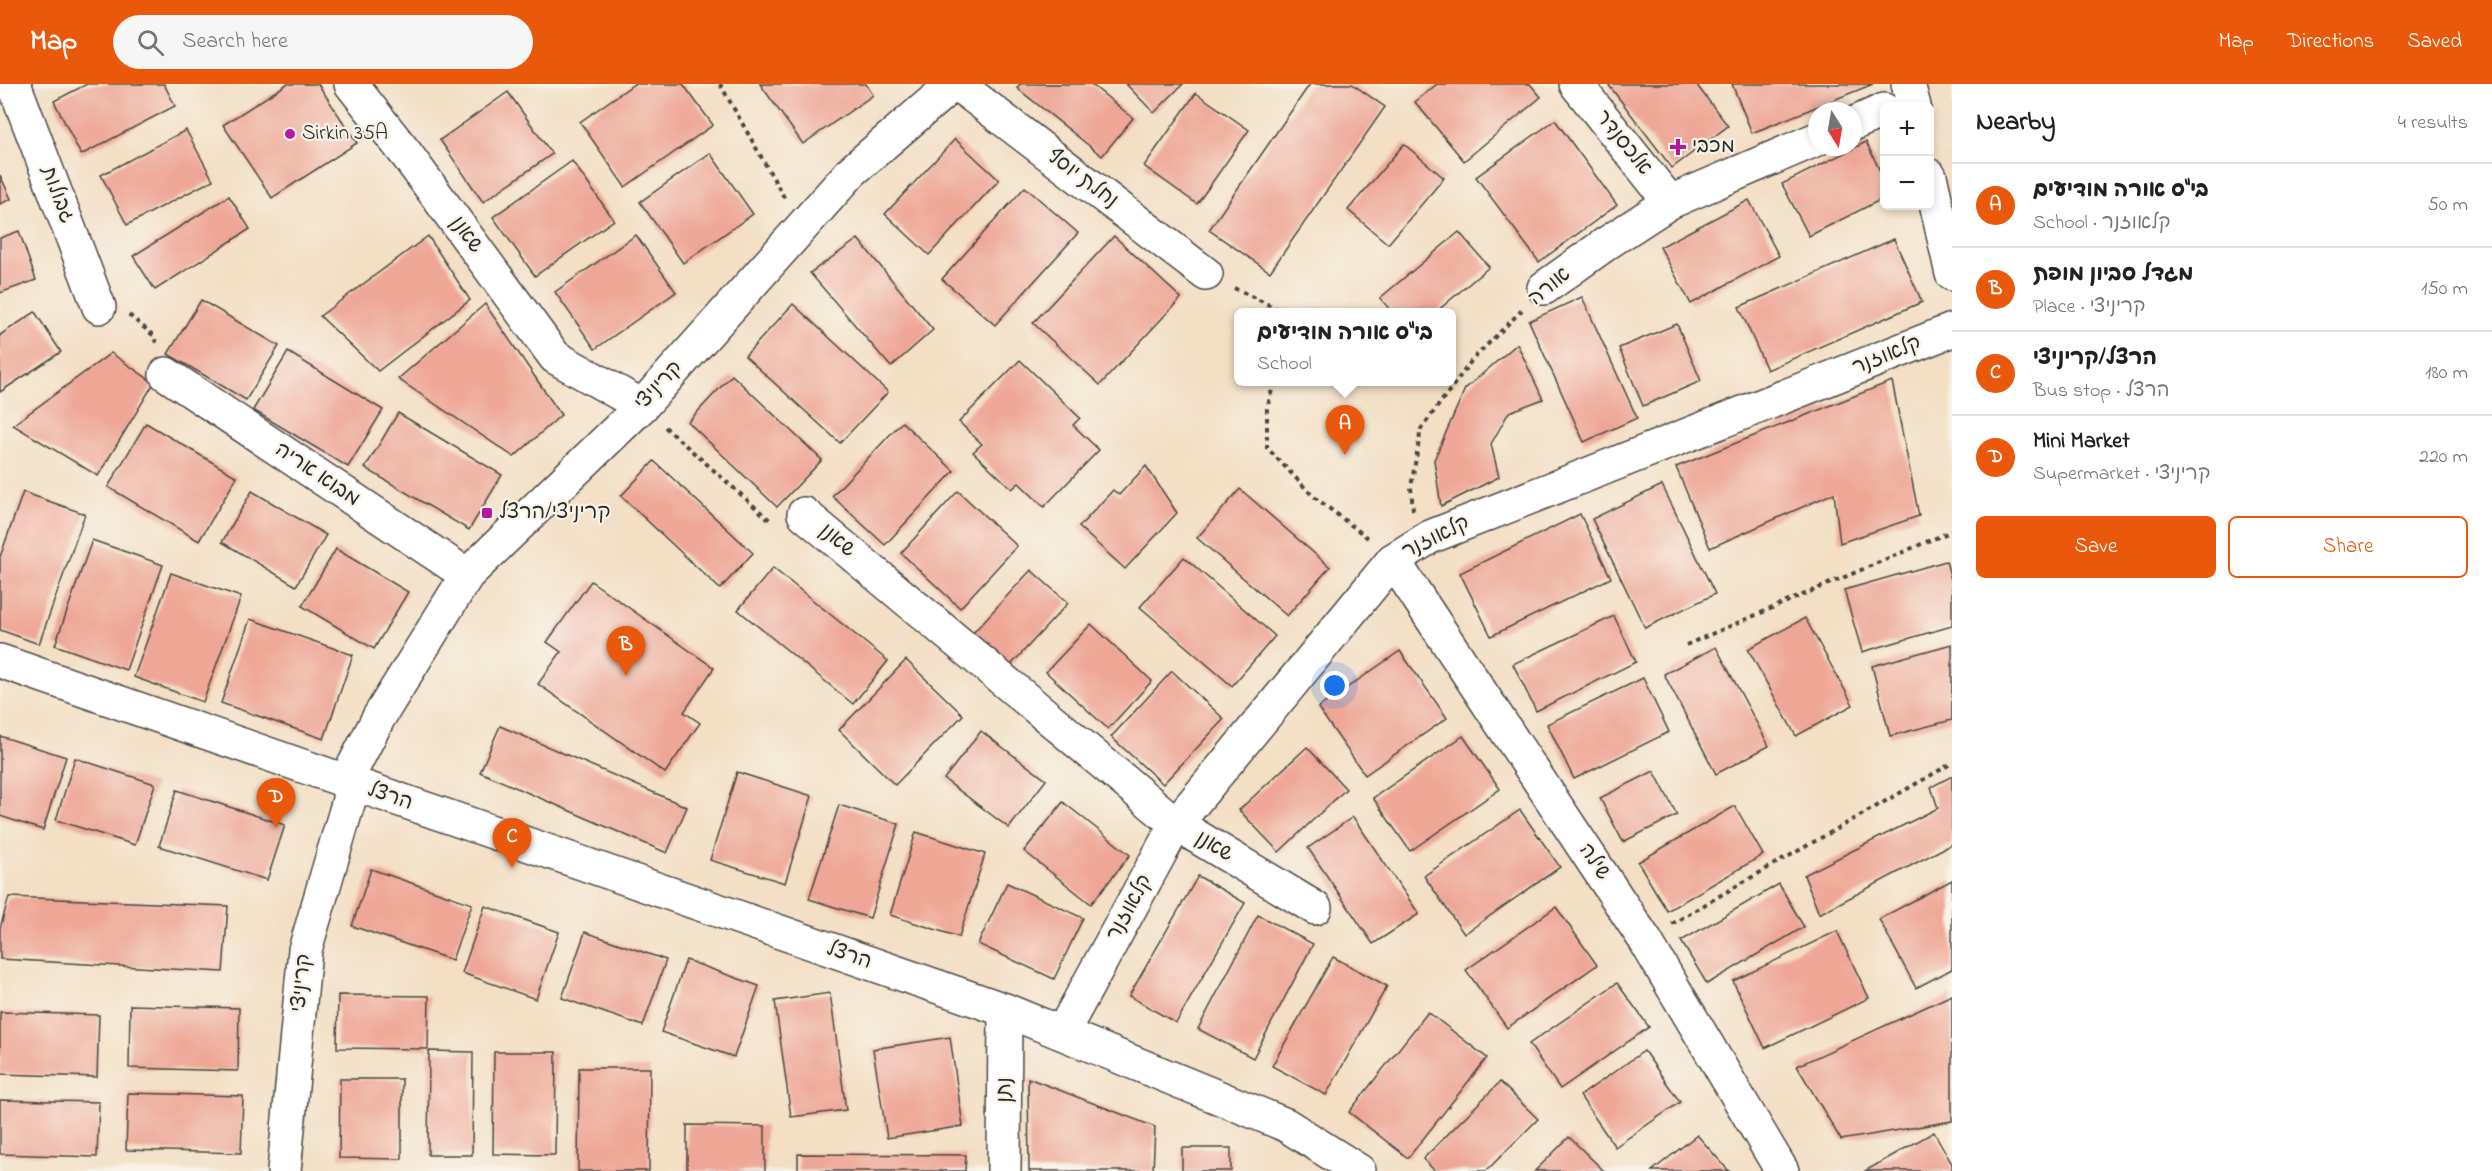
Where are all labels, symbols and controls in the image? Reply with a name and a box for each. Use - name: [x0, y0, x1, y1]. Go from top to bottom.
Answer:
- search box: [113, 15, 533, 69]
- text: Map: [30, 22, 77, 63]
- icon: search: [134, 26, 167, 59]
- text: Search here: [182, 26, 288, 58]
- text: Map: [2218, 27, 2254, 57]
- text: Directions: [2287, 27, 2374, 57]
- text: Saved: [2407, 27, 2462, 57]
- north arrow: [1808, 102, 1862, 156]
- map controls: [1880, 102, 1934, 210]
- button: +: [1880, 102, 1934, 156]
- street label: אלכסנדר: [1587, 104, 1659, 182]
- text: Nearby: [1976, 104, 2055, 142]
- text: 4 results: [2398, 109, 2468, 138]
- place label: Sirkin 35A: [302, 119, 388, 149]
- marker: Sirkin 35A: [283, 127, 297, 141]
- place label: מכבי: [1692, 132, 1735, 162]
- marker: מכבי: [1669, 138, 1687, 156]
- street label: נחלת יוסף: [1040, 142, 1124, 216]
- button: −: [1880, 156, 1934, 210]
- street label: גבולות: [32, 160, 82, 228]
- text: בי"ס אורה מודיעים: [2033, 175, 2209, 207]
- text: A: [1989, 191, 2002, 220]
- text: 50 m: [2427, 191, 2468, 220]
- text: School · קלאוזנר: [2033, 209, 2171, 238]
- street label: שאנן: [442, 210, 490, 260]
- text: מגדל סביון מופת: [2033, 259, 2193, 291]
- street label: אורה: [1522, 260, 1578, 314]
- text: B: [1989, 275, 2002, 304]
- text: 150 m: [2421, 275, 2468, 304]
- text: Place · קריניצי: [2033, 293, 2146, 322]
- popup: [1234, 308, 1456, 386]
- text: בי"ס אורה מודיעים: [1257, 318, 1433, 350]
- street label: קלאוזנר: [1848, 329, 1926, 383]
- text: הרצל/קריניצי: [2033, 343, 2157, 375]
- text: School: [1257, 350, 1312, 379]
- street label: קריניצי: [628, 354, 690, 418]
- text: C: [1990, 359, 2001, 388]
- text: 180 m: [2425, 359, 2468, 388]
- text: Bus stop · הרצל: [2033, 377, 2170, 406]
- pin: A: [1326, 406, 1364, 455]
- text: Mini Market: [2033, 426, 2130, 458]
- street label: מבוא אריה: [268, 435, 366, 515]
- text: D: [1988, 443, 2003, 472]
- text: 220 m: [2419, 443, 2468, 472]
- text: Supermarket · קריניצי: [2033, 460, 2210, 489]
- place label: קריניצי/הרצל: [499, 498, 611, 528]
- marker: קריניצי/הרצל: [480, 506, 494, 520]
- street label: קלאוזנר: [1397, 509, 1475, 567]
- button: Save: [1976, 516, 2216, 578]
- button: Share: [2228, 516, 2468, 578]
- street label: שאנן: [812, 517, 862, 565]
- pin: B: [606, 626, 646, 676]
- your location: [1320, 671, 1349, 700]
- street label: הרצל: [363, 775, 417, 819]
- pin: D: [256, 778, 296, 828]
- pin: C: [492, 818, 532, 868]
- street label: שאנן: [1189, 824, 1239, 870]
- street label: שילה: [1571, 838, 1617, 886]
- street label: קלאוזנר: [1099, 869, 1161, 947]
- street label: הרצל: [822, 934, 876, 978]
- street label: קריניצי: [284, 952, 320, 1014]
- street label: נתן: [990, 1077, 1020, 1103]

